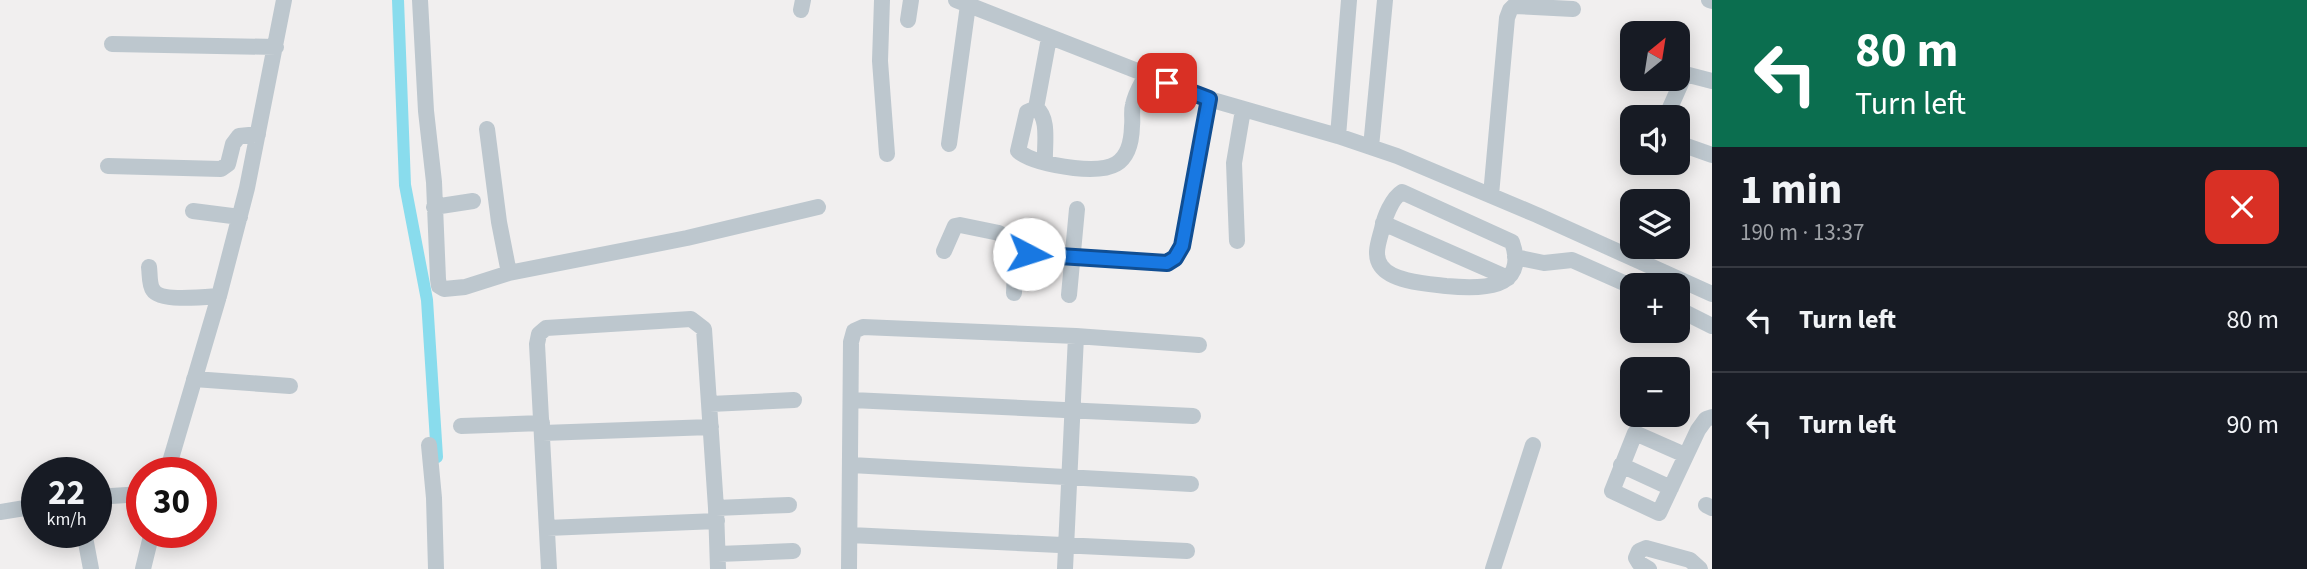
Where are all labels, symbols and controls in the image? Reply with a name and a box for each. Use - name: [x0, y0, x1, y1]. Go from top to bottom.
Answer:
- text: 80 m: [1855, 16, 1959, 86]
- north arrow: [1620, 21, 1690, 91]
- map controls: [1620, 21, 1690, 427]
- icon: left: [1740, 28, 1831, 119]
- pin: [1137, 53, 1197, 113]
- icon: arrive: [1148, 64, 1186, 102]
- text: Turn left: [1855, 81, 1966, 127]
- button: sound: [1620, 105, 1690, 175]
- text: 1 min: [1740, 160, 1842, 220]
- button: close: [2205, 170, 2279, 244]
- button: layers: [1620, 189, 1690, 259]
- text: 190 m · 13:37: [1740, 216, 1864, 249]
- position arrow: [992, 217, 1066, 291]
- button: +: [1620, 273, 1690, 343]
- icon: left: [1740, 301, 1778, 339]
- text: Turn left: [1799, 301, 1896, 338]
- text: 80 m: [2226, 301, 2279, 338]
- button: −: [1620, 357, 1690, 427]
- icon: left: [1740, 406, 1778, 444]
- text: Turn left: [1799, 406, 1896, 443]
- text: 90 m: [2226, 406, 2279, 443]
- speed limit sign: 30: [126, 457, 217, 548]
- text: 22: [48, 468, 85, 518]
- text: km/h: [47, 507, 86, 532]

